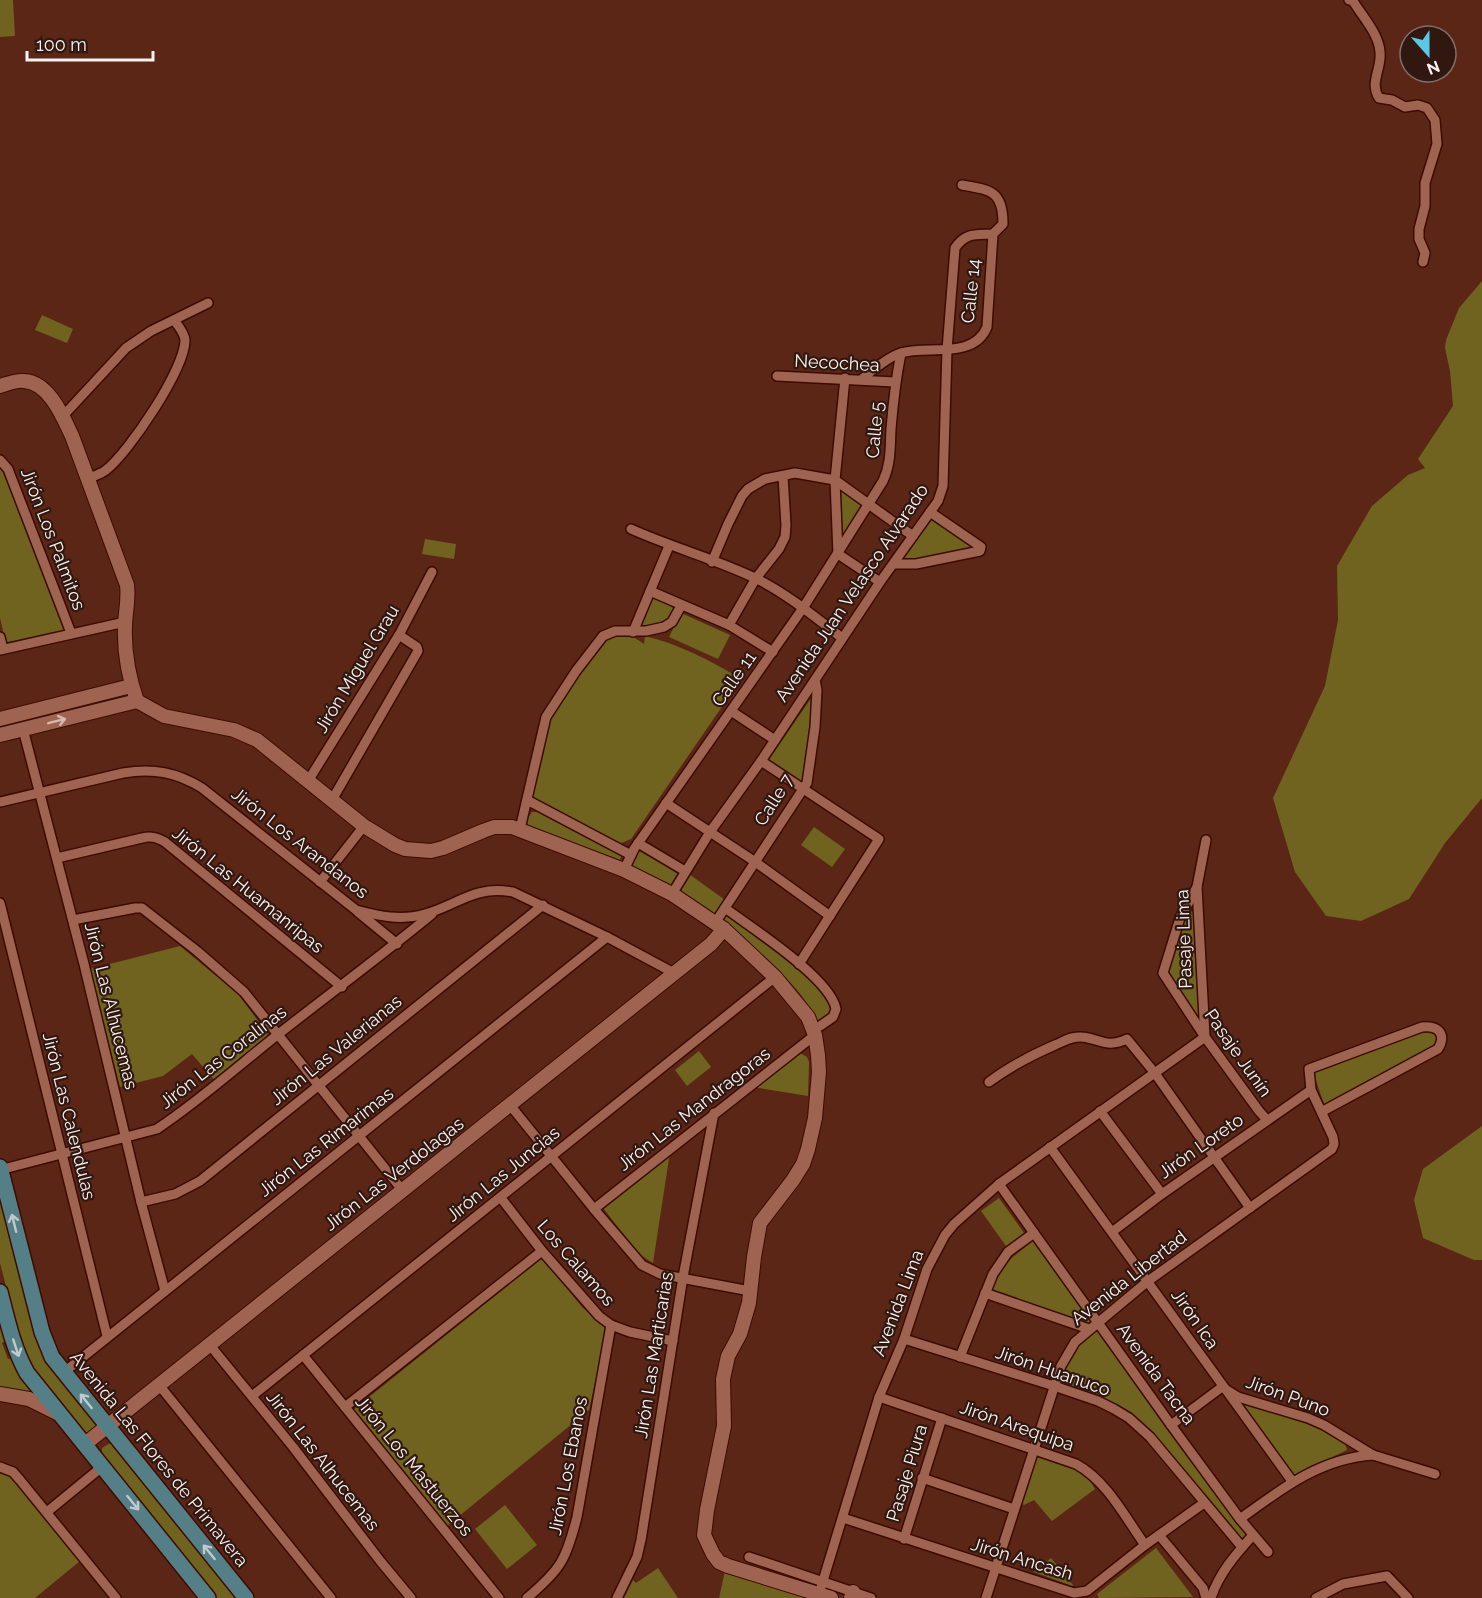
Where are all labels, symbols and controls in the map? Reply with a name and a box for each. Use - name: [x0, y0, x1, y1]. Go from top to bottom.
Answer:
- scale bar: [27, 24, 153, 62]
- north arrow: [1398, 24, 1458, 84]
- text: 100 m: [36, 34, 87, 55]
- text: N: [1424, 56, 1442, 79]
- street label: Calle 14: [957, 258, 984, 324]
- street label: Necochea: [794, 350, 880, 375]
- street label: Calle 5: [862, 401, 887, 459]
- street label: Jirón Los Palmitos: [17, 465, 90, 613]
- street label: Avenida Juan Velasco Alvarado: [771, 480, 933, 706]
- street label: Jirón Miguel Grau: [310, 601, 403, 736]
- street label: Calle 11: [707, 647, 760, 710]
- one-way arrow: [47, 714, 66, 726]
- street label: Calle 7: [750, 770, 798, 829]
- street label: Jirón Los Arandanos: [228, 783, 373, 903]
- street label: Jirón Las Huamanripas: [168, 822, 328, 957]
- street label: Pasaje Lima: [1171, 889, 1196, 989]
- street label: Jirón Las Alhucemas: [81, 920, 142, 1092]
- street label: Jirón Las Valerianas: [266, 990, 406, 1109]
- street label: Jirón Las Coralinas: [155, 1000, 290, 1113]
- street label: Pasaje Junín: [1200, 1005, 1276, 1101]
- street label: Jirón Las Calendulas: [39, 1030, 100, 1202]
- street label: Jirón Las Mandragoras: [613, 1042, 774, 1175]
- street label: Jirón Las Rimarimas: [254, 1082, 397, 1201]
- street label: Jirón Loreto: [1154, 1109, 1247, 1182]
- street label: Jirón Las Verdolagas: [320, 1112, 468, 1235]
- street label: Jirón Las Juncias: [442, 1121, 564, 1226]
- one-way arrow: [8, 1214, 20, 1233]
- street label: Los Calamos: [533, 1215, 620, 1310]
- street label: Avenida Libertad: [1067, 1226, 1191, 1329]
- street label: Avenida Lima: [868, 1247, 927, 1359]
- street label: Jirón Las Marticarias: [630, 1270, 677, 1440]
- street label: Jirón Ica: [1167, 1285, 1224, 1353]
- street label: Avenida Tacna: [1113, 1319, 1200, 1428]
- one-way arrow: [11, 1338, 22, 1357]
- street label: Jirón Huanuco: [993, 1341, 1114, 1400]
- street label: Avenida Las Flores de Primavera: [66, 1347, 253, 1571]
- street label: Jirón Puno: [1243, 1371, 1333, 1420]
- street label: Jirón Las Alhucemas: [262, 1387, 385, 1535]
- street label: Jirón Los Mastuerzos: [351, 1391, 478, 1540]
- one-way arrow: [80, 1393, 93, 1409]
- street label: Jirón Los Ebanos: [544, 1395, 591, 1537]
- street label: Jirón Arequipa: [957, 1396, 1077, 1455]
- street label: Pasaje Piura: [882, 1422, 931, 1524]
- one-way arrow: [126, 1495, 139, 1511]
- street label: Jirón Ancash: [969, 1533, 1076, 1584]
- one-way arrow: [203, 1545, 216, 1561]

